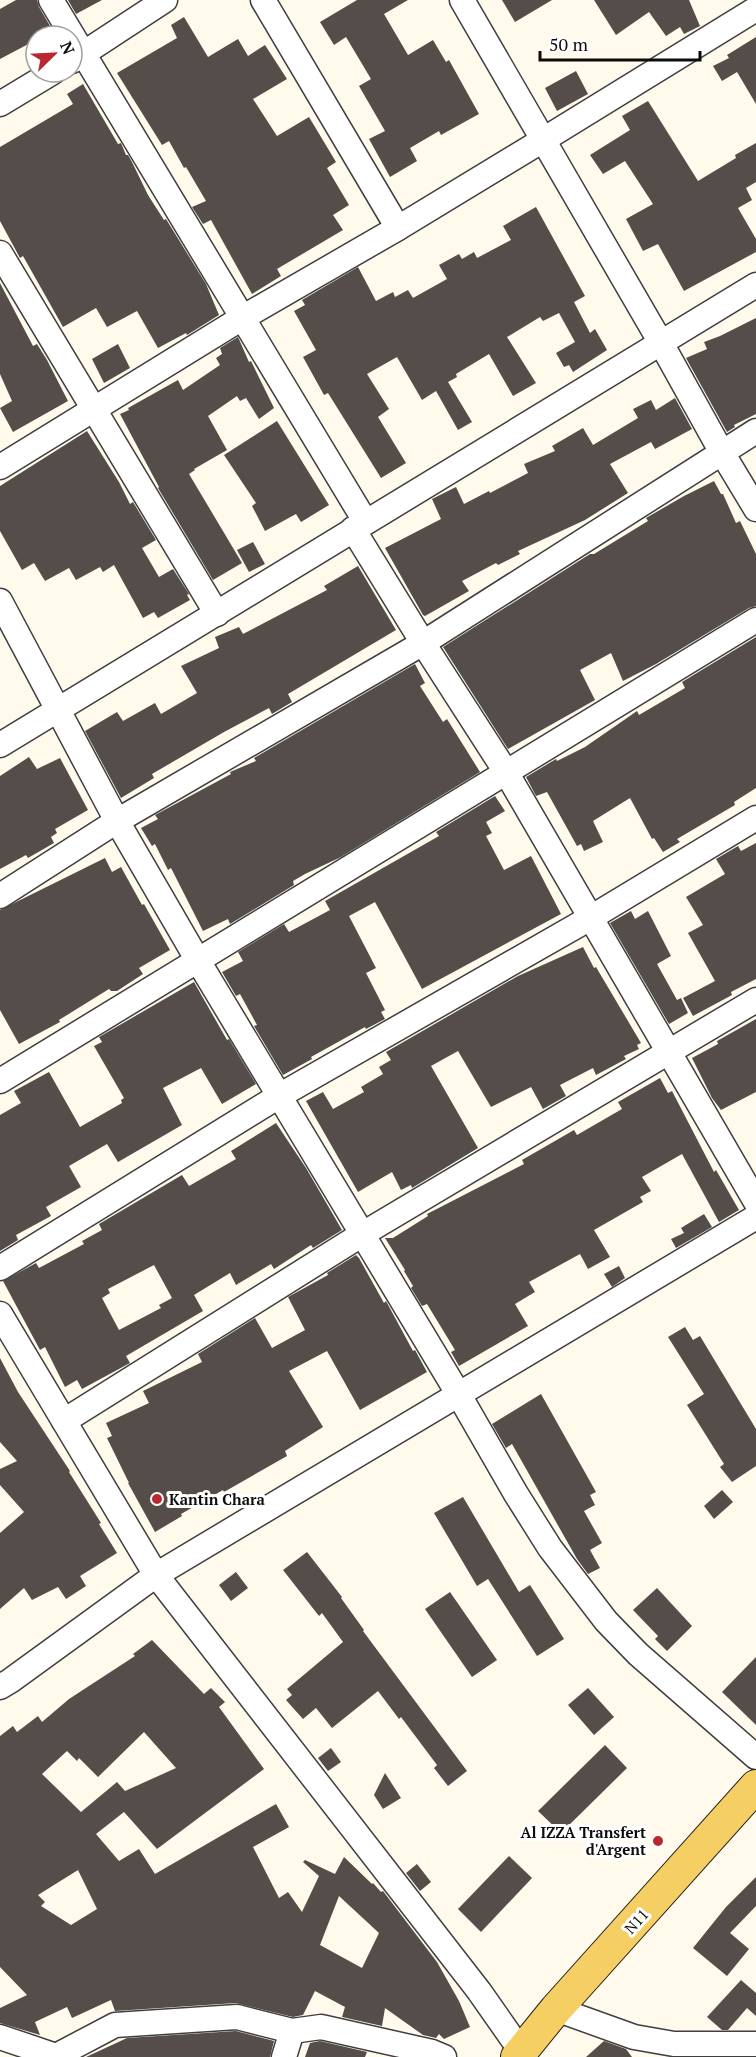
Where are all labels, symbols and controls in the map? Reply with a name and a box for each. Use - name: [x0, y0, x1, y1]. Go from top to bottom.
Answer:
- north arrow: [24, 24, 84, 84]
- scale bar: [540, 24, 700, 62]
- text: 50 m: [549, 32, 589, 56]
- text: N: [55, 38, 80, 58]
- place label: Kantin Chara: [169, 1489, 266, 1509]
- marker: Kantin Chara: [150, 1492, 164, 1506]
- place label: Al IZZA Transfert d'Argent: [521, 1822, 646, 1859]
- marker: Al IZZA Transfert d'Argent: [651, 1834, 665, 1848]
- street label: N11: [620, 1904, 652, 1938]

